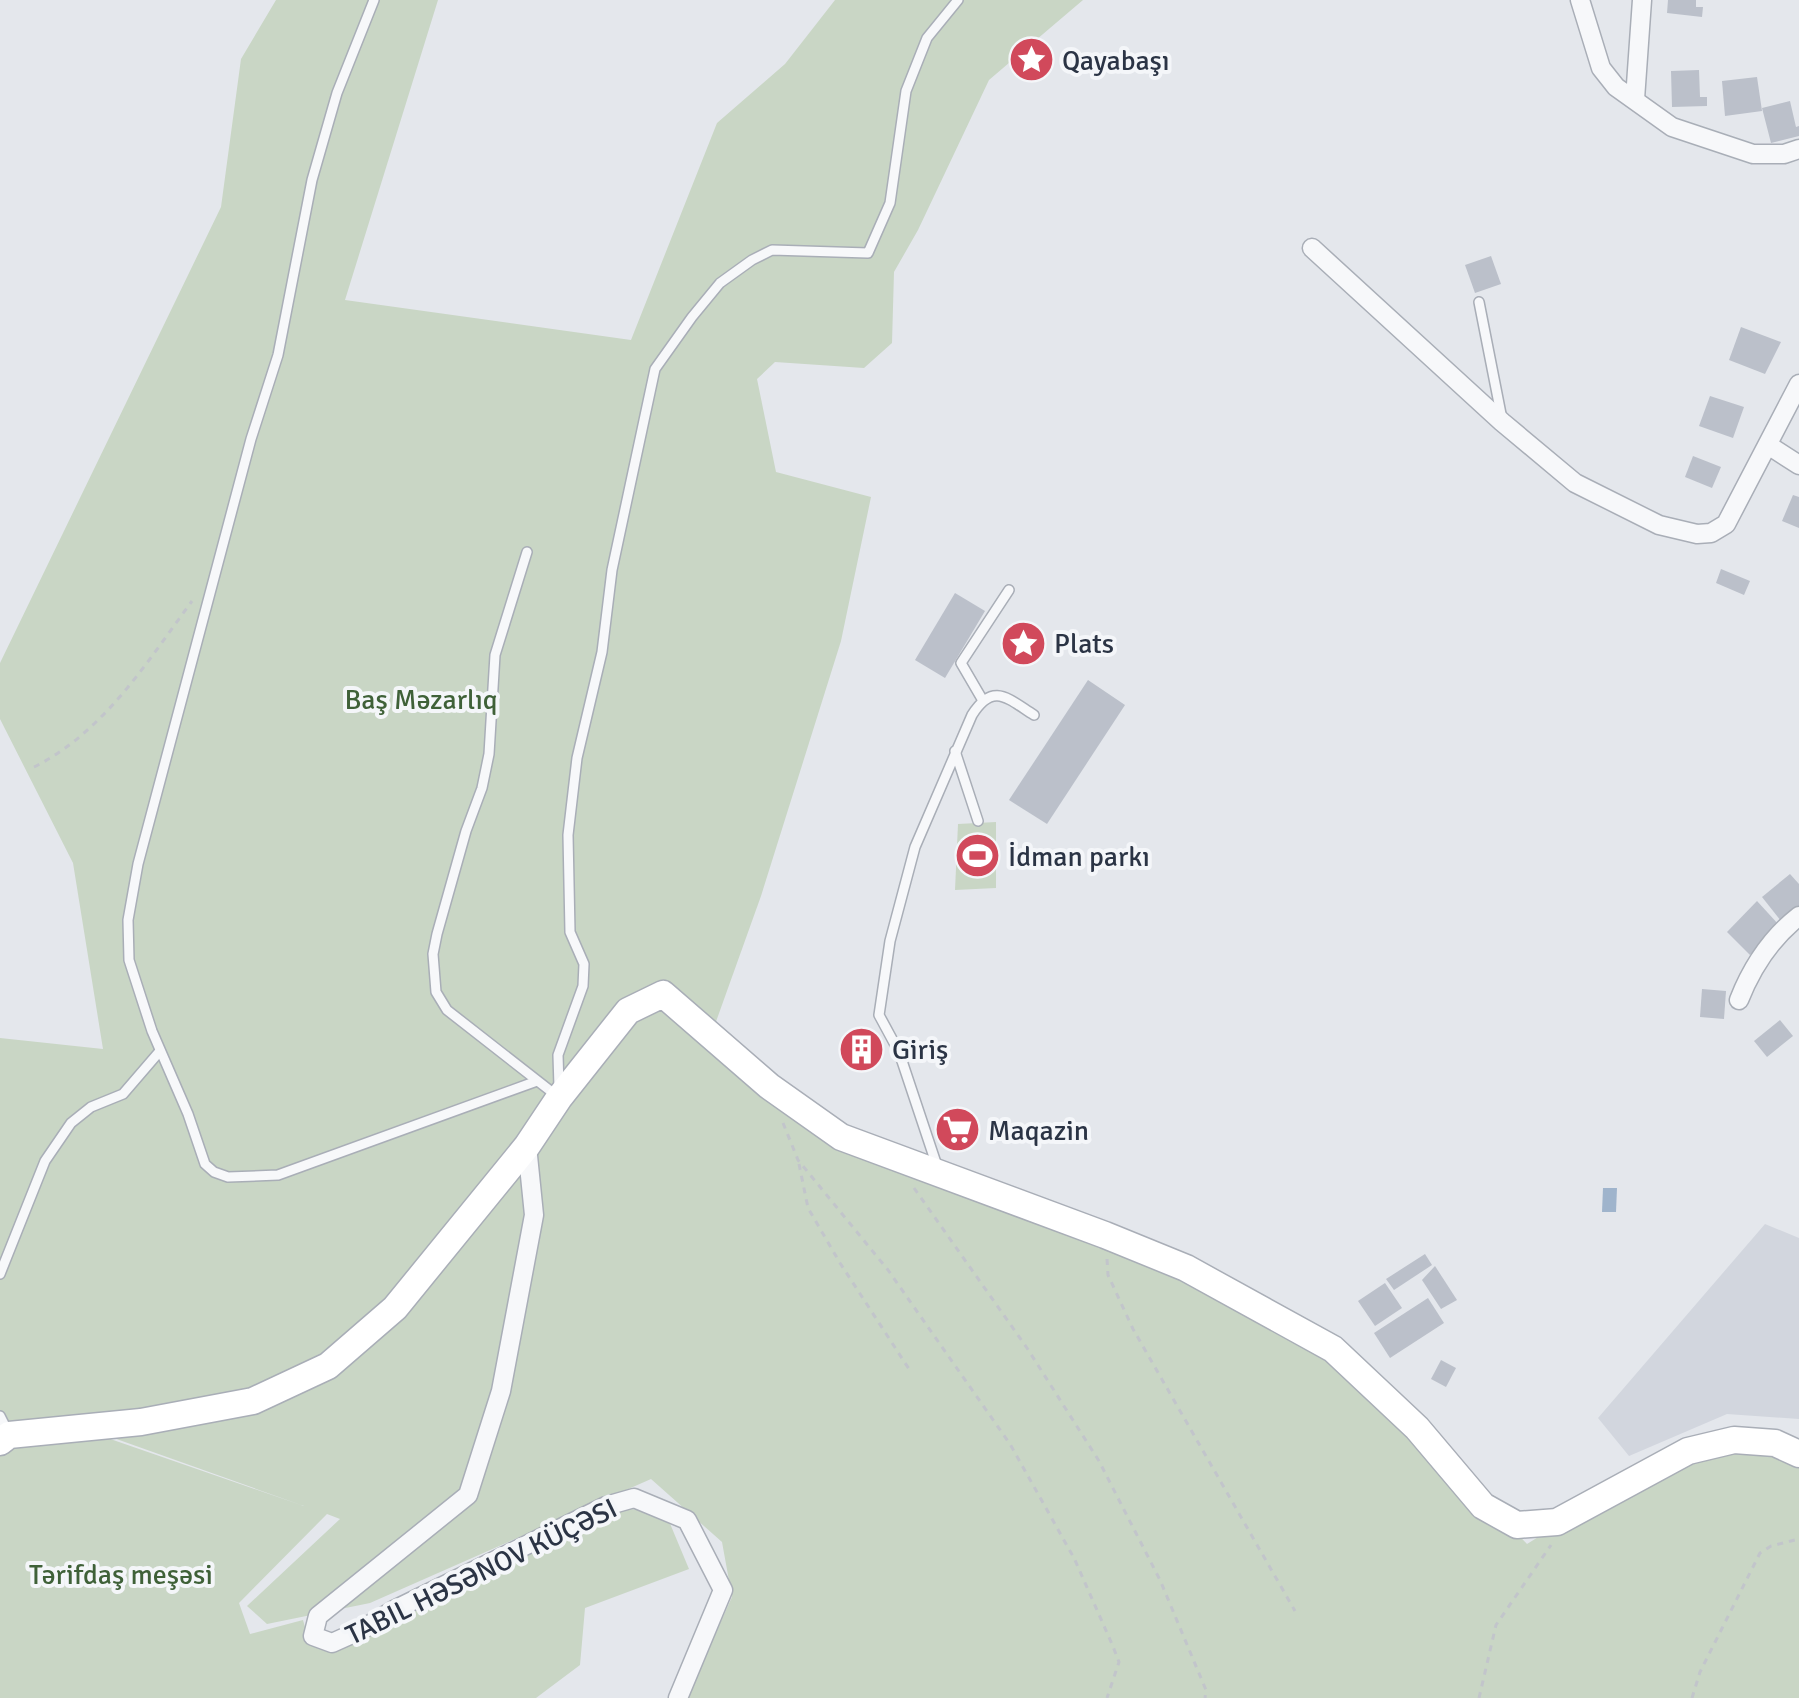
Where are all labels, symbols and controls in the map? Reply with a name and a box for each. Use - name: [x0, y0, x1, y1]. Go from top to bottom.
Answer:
- place icon: Qayabaşı: [1007, 36, 1055, 84]
- place label: Qayabaşı: [1062, 44, 1170, 78]
- place icon: Plats: [999, 619, 1047, 667]
- place label: Plats: [1054, 627, 1114, 661]
- park label: Baş Məzarlıq: [344, 683, 498, 717]
- sports icon: İdman parkı: [953, 832, 1001, 880]
- place label: İdman parkı: [1008, 840, 1150, 874]
- building icon: Giriş: [837, 1025, 885, 1073]
- place label: Giriş: [892, 1033, 948, 1067]
- supermarket icon: Maqazin: [933, 1106, 981, 1154]
- place label: Maqazin: [988, 1114, 1089, 1148]
- street label: TABIL HƏSƏNOV KÜÇƏSI: [340, 1491, 623, 1652]
- park label: Tərifdaş meşəsi: [29, 1558, 213, 1592]

